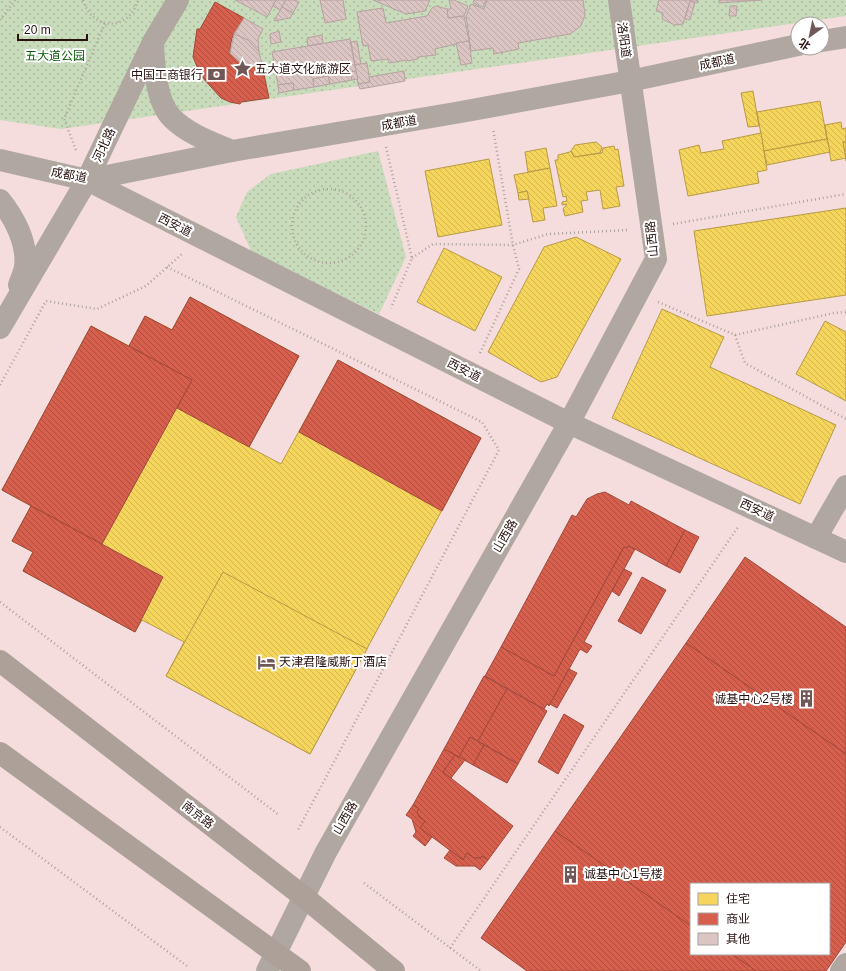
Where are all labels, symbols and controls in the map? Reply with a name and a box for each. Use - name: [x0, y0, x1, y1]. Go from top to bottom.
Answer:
- scale bar: [18, 16, 87, 42]
- north arrow: [790, 16, 830, 56]
- street label: 洛阳道: [615, 21, 633, 59]
- text: 20 m: [24, 23, 51, 37]
- text: 北: [797, 36, 812, 52]
- park label: 五大道公园: [25, 49, 85, 63]
- street label: 成都道: [698, 51, 736, 73]
- place icon: 五大道文化旅游区: [232, 59, 252, 79]
- place label: 五大道文化旅游区: [255, 62, 351, 76]
- bank icon: 中国工商银行: [206, 65, 226, 85]
- place label: 中国工商银行: [131, 68, 203, 82]
- street label: 成都道: [380, 113, 418, 133]
- street label: 河北路: [90, 126, 118, 164]
- street label: 成都道: [50, 165, 88, 185]
- street label: 西安道: [156, 211, 194, 239]
- street label: 山西路: [643, 220, 661, 258]
- street label: 西安道: [445, 356, 483, 384]
- street label: 西安道: [738, 496, 776, 524]
- street label: 山西路: [490, 517, 520, 555]
- hotel icon: 天津君隆威斯丁酒店: [256, 652, 276, 672]
- place label: 天津君隆威斯丁酒店: [279, 655, 387, 669]
- building icon: 诚基中心2号楼: [796, 689, 816, 709]
- place label: 诚基中心2号楼: [714, 692, 793, 706]
- street label: 南京路: [180, 798, 216, 832]
- street label: 山西路: [330, 799, 360, 837]
- building icon: 诚基中心1号楼: [561, 864, 581, 884]
- place label: 诚基中心1号楼: [584, 867, 663, 881]
- legend: [690, 883, 830, 955]
- text: 住宅: [726, 892, 750, 906]
- text: 商业: [726, 912, 750, 926]
- text: 其他: [726, 932, 750, 946]

